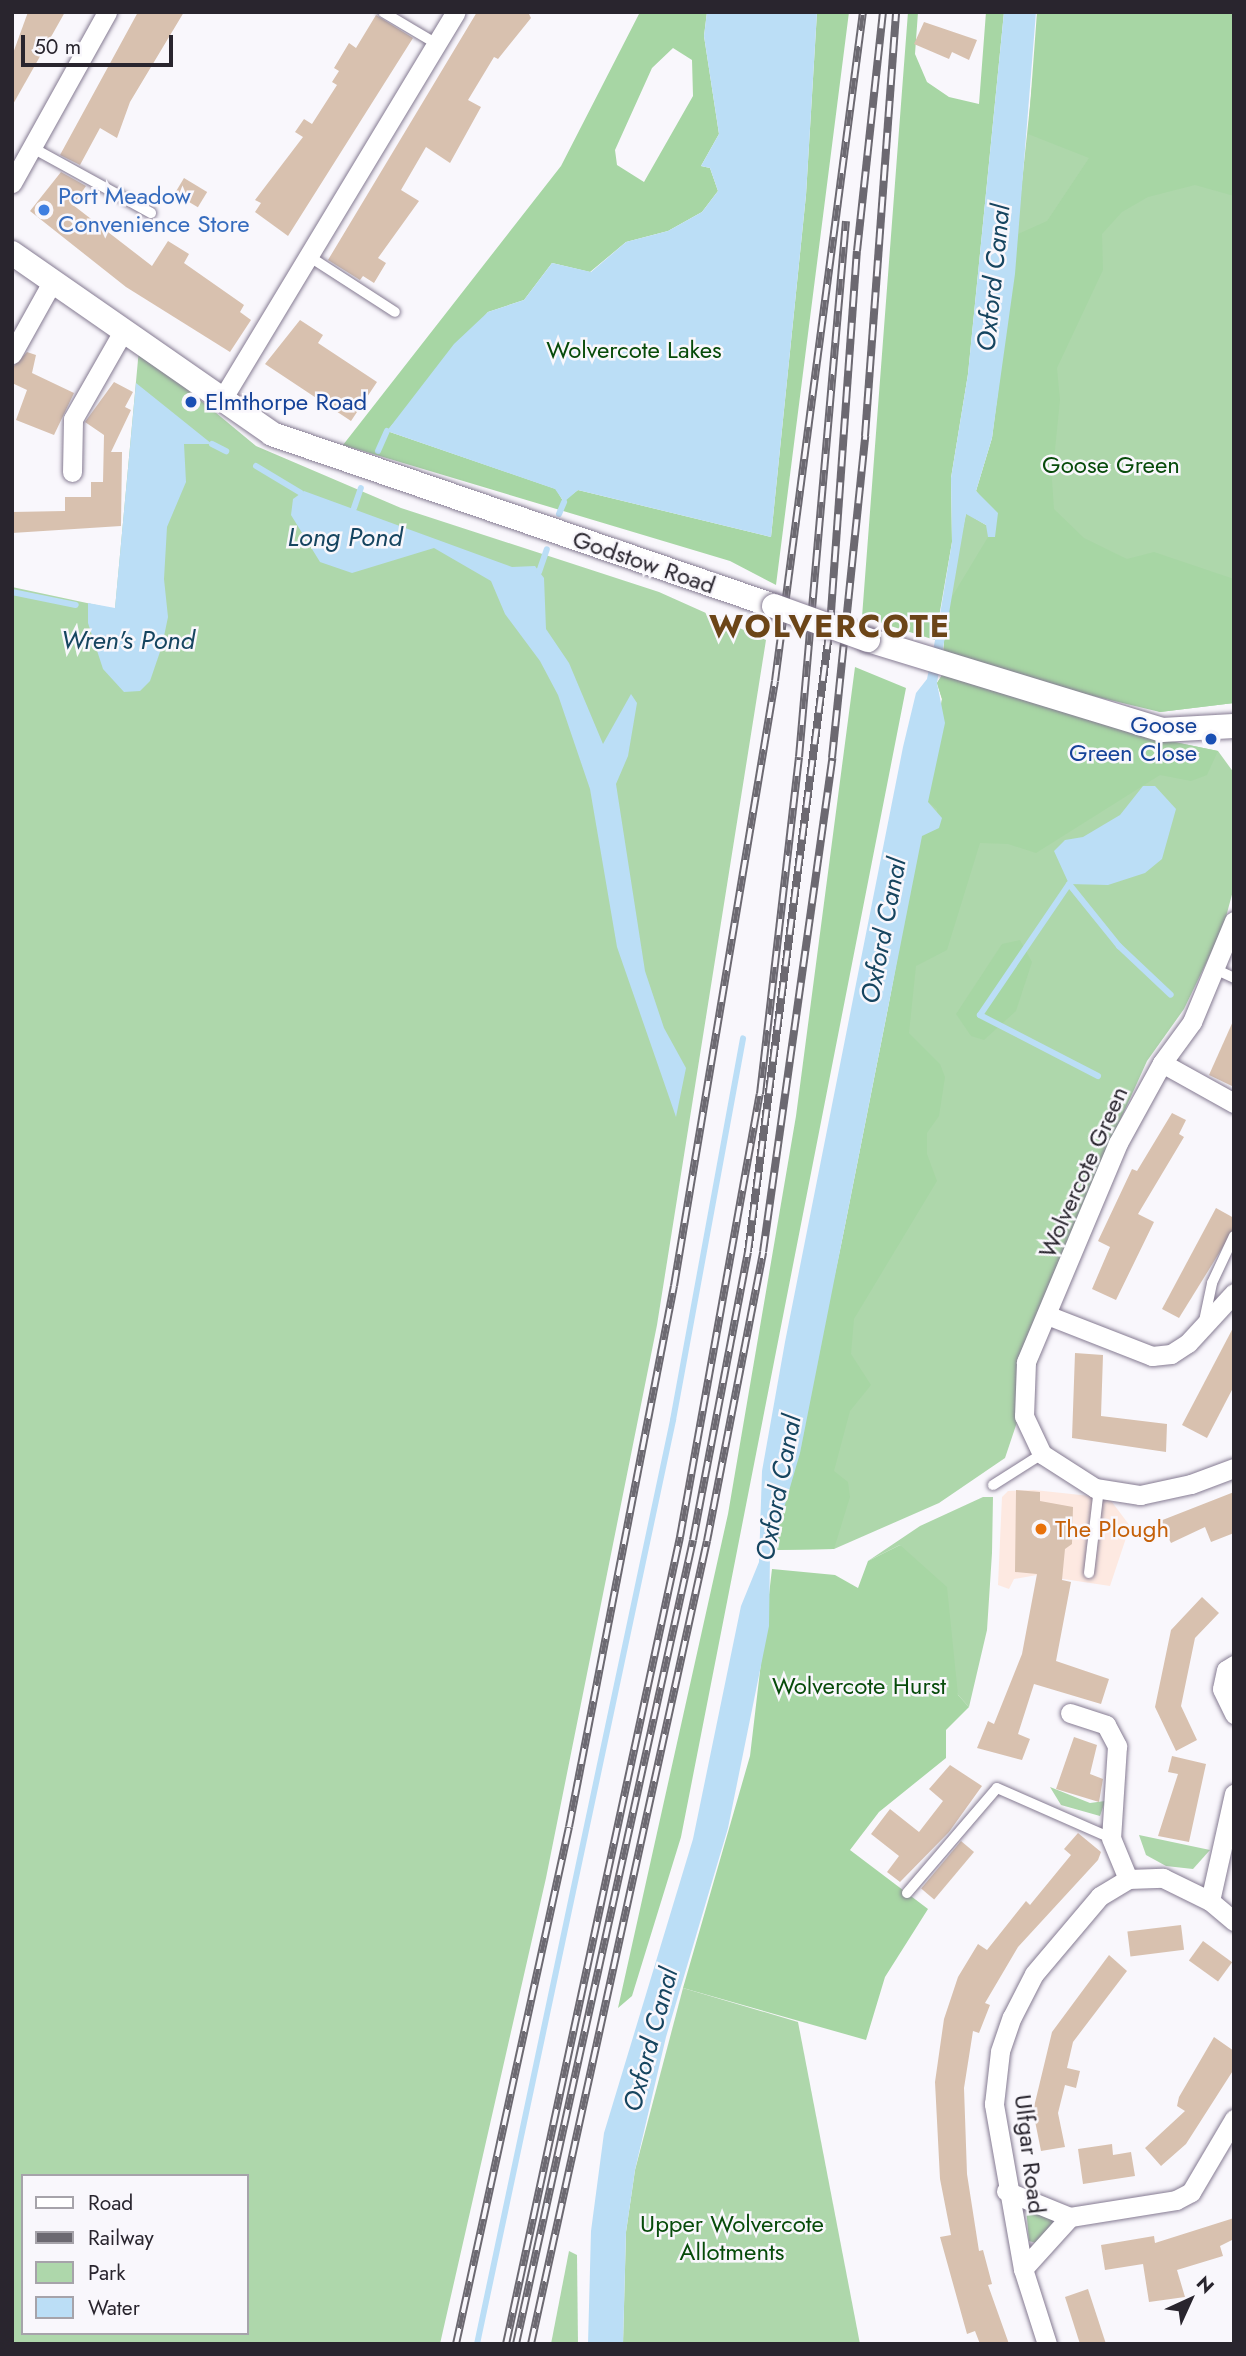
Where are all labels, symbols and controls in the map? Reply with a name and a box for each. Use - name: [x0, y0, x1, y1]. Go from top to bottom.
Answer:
- scale bar: [24, 21, 177, 65]
- text: 50 m: [34, 32, 81, 62]
- place label: Port Meadow Convenience Store: [58, 182, 250, 238]
- marker: Port Meadow Convenience Store: [36, 202, 52, 218]
- water label: Oxford Canal: [971, 203, 1017, 353]
- park label: Wolvercote Lakes: [546, 336, 722, 364]
- place label: Elmthorpe Road: [205, 388, 367, 416]
- marker: Elmthorpe Road: [183, 394, 199, 410]
- park label: Goose Green: [1042, 451, 1180, 479]
- water label: Long Pond: [287, 522, 403, 554]
- street label: Godstow Road: [569, 524, 719, 600]
- district label: WOLVERCOTE: [710, 607, 950, 645]
- water label: Wren's Pond: [61, 625, 195, 657]
- place label: Goose Green Close: [1069, 711, 1197, 767]
- marker: Goose Green Close: [1203, 731, 1219, 747]
- water label: Oxford Canal: [855, 856, 913, 1006]
- street label: Wolvercote Green: [1032, 1082, 1134, 1262]
- water label: Oxford Canal: [750, 1413, 808, 1563]
- place label: The Plough: [1055, 1515, 1169, 1543]
- marker: The Plough: [1033, 1521, 1049, 1537]
- park label: Wolvercote Hurst: [772, 1672, 946, 1700]
- water label: Oxford Canal: [617, 1965, 685, 2115]
- street label: Ulfgar Road: [1008, 2093, 1052, 2215]
- legend: [21, 2174, 248, 2335]
- text: Road: [88, 2188, 133, 2218]
- park label: Upper Wolvercote Allotments: [640, 2210, 824, 2266]
- text: Railway: [88, 2223, 154, 2253]
- text: Park: [88, 2258, 125, 2288]
- north arrow: [1155, 2265, 1225, 2335]
- text: N: [1190, 2270, 1220, 2300]
- text: Water: [88, 2293, 140, 2323]

